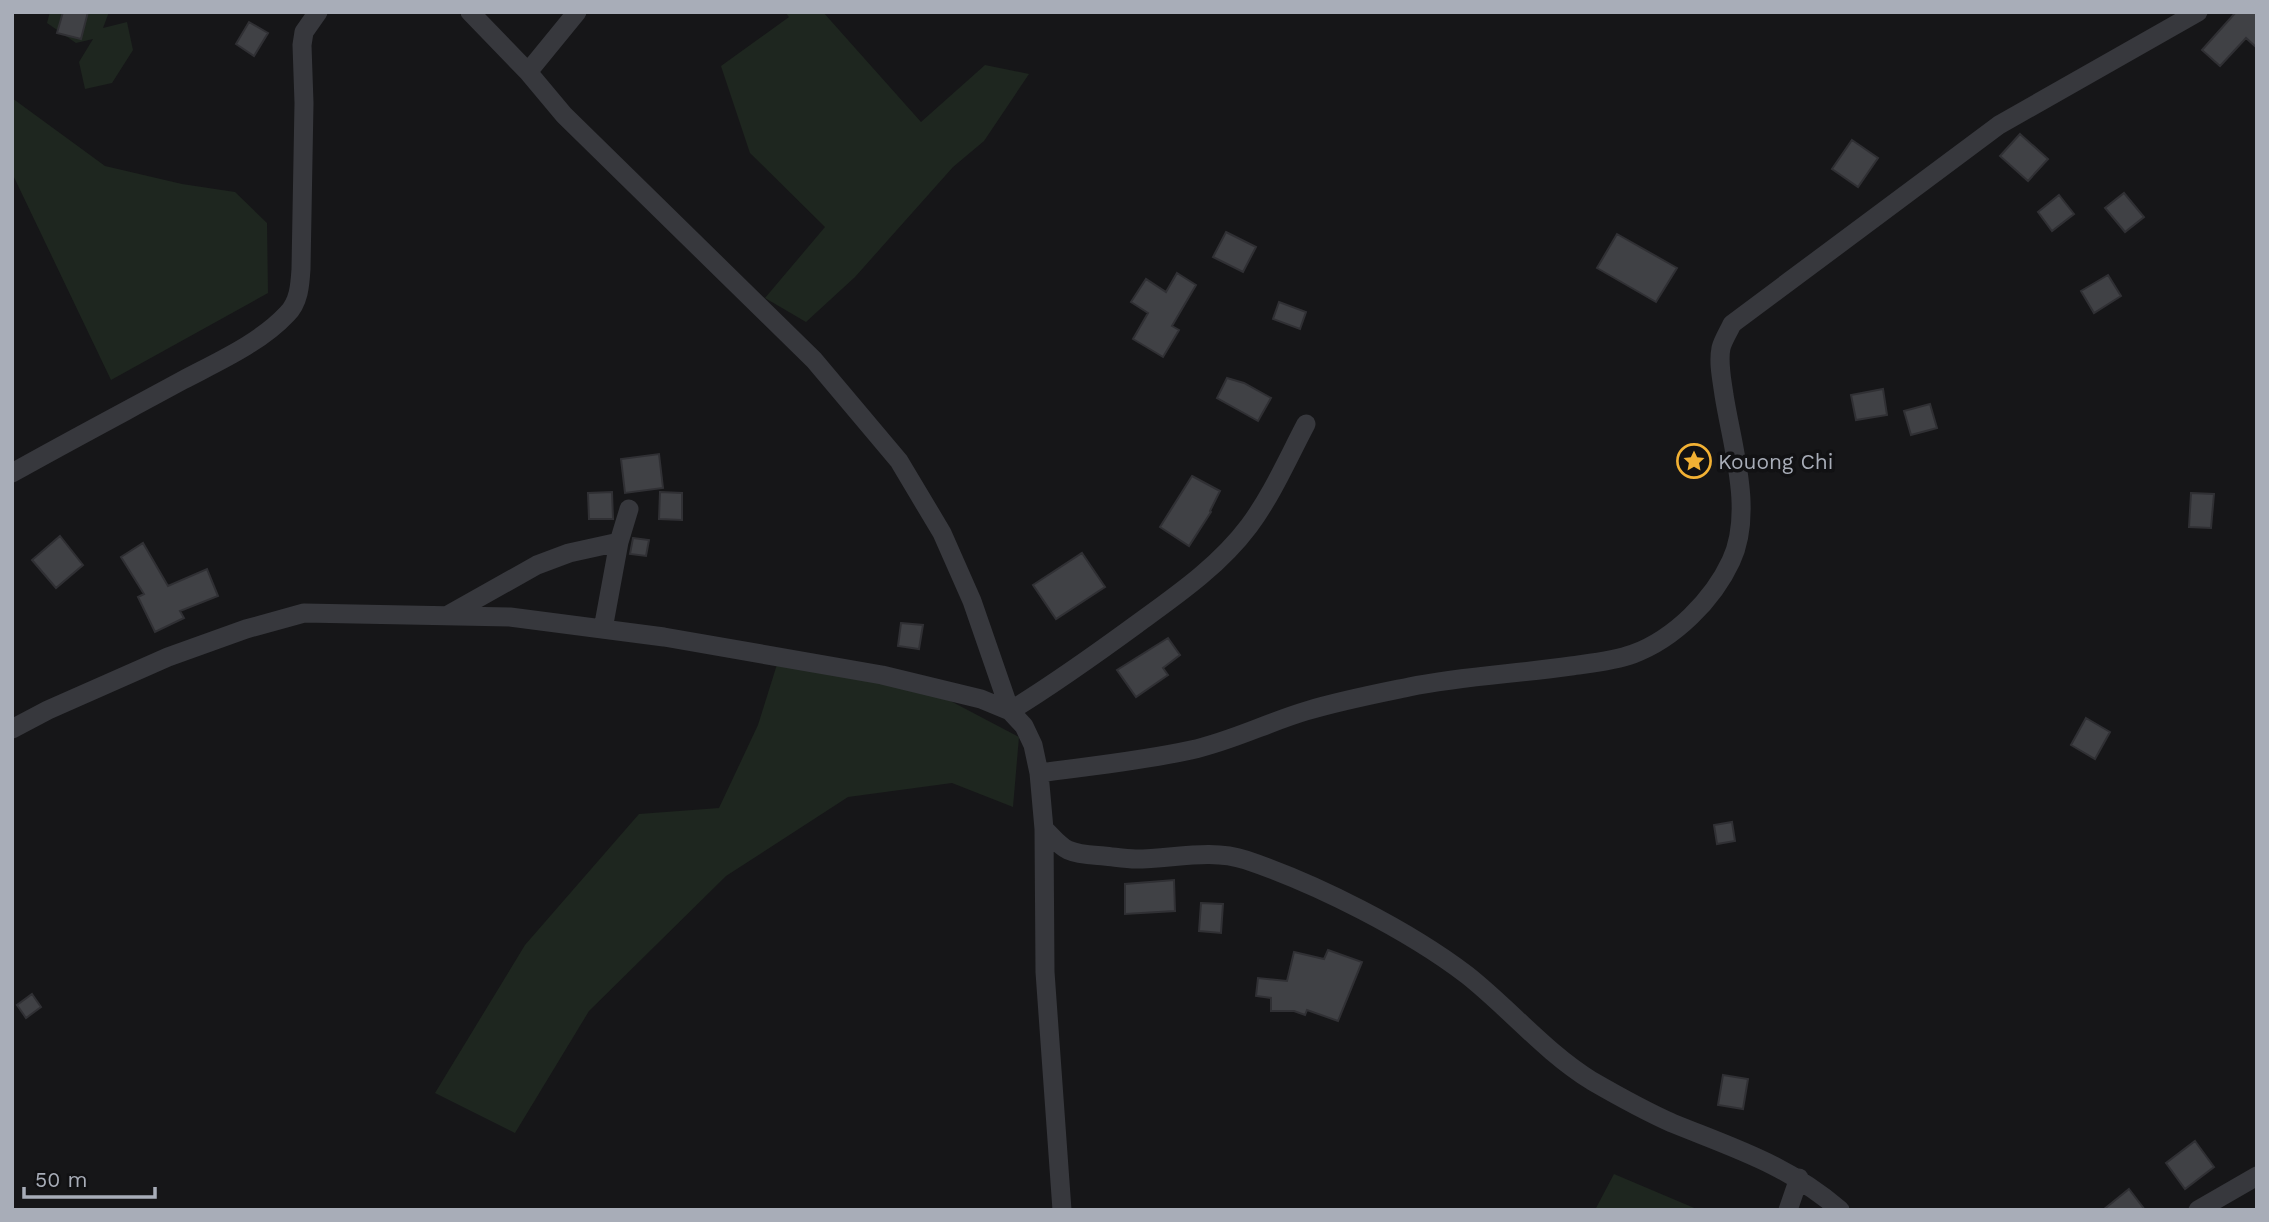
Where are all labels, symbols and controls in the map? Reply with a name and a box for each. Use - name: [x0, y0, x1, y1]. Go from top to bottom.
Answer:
- place icon: Kouong Chi: [1675, 442, 1713, 480]
- place label: Kouong Chi: [1718, 449, 1833, 474]
- scale bar: [24, 1156, 156, 1200]
- text: 50 m: [35, 1167, 87, 1192]

